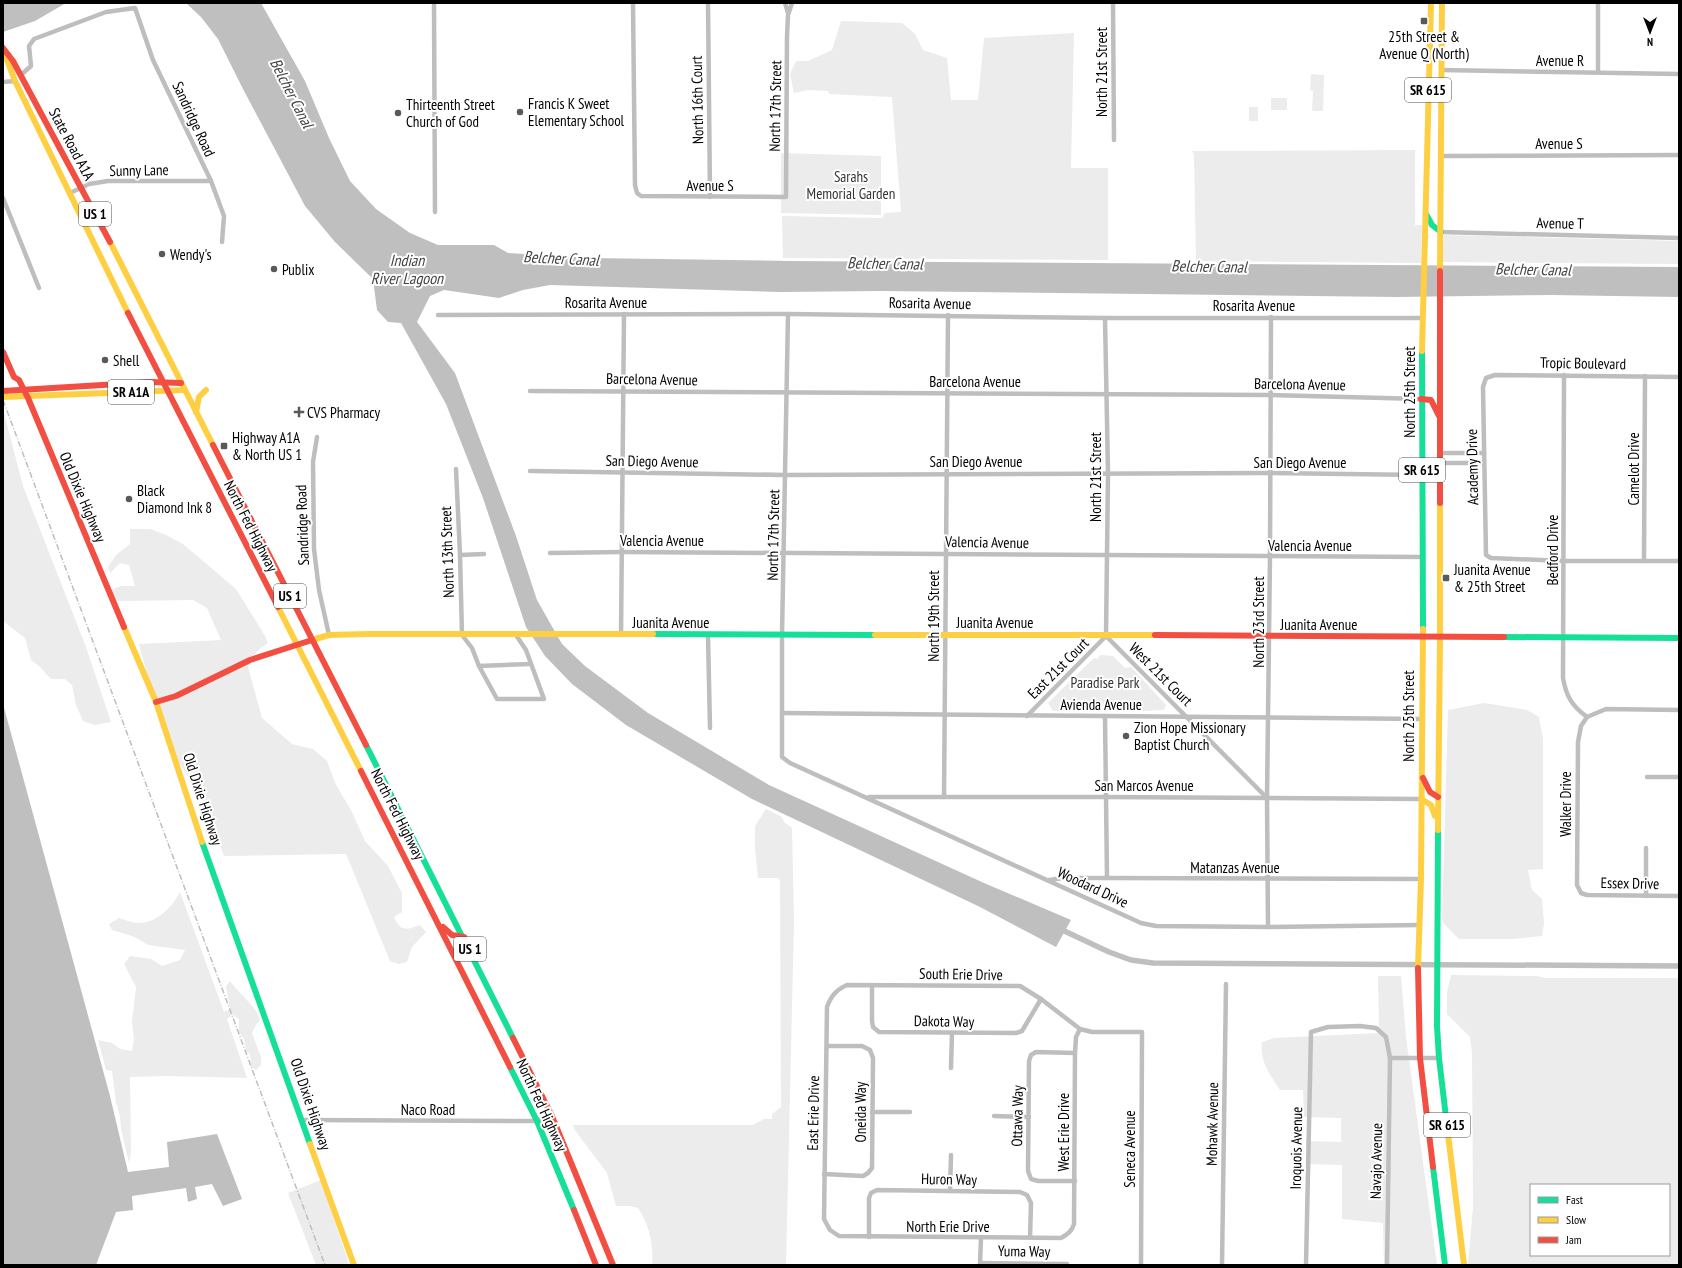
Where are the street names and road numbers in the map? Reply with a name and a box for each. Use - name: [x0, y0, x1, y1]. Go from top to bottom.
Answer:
- street label: North 21st Street: [1092, 27, 1111, 117]
- street label: Avenue R: [1536, 51, 1584, 70]
- street label: North 16th Court: [687, 56, 707, 144]
- street label: North 17th Street: [765, 60, 785, 152]
- street label: Sandridge Road: [168, 78, 220, 160]
- road number: SR 615: [1405, 78, 1451, 102]
- street label: State Road A1A: [45, 105, 99, 184]
- street label: Avenue S: [1535, 134, 1583, 153]
- street label: Sunny Lane: [109, 160, 169, 180]
- street label: Avenue S: [686, 176, 734, 195]
- road number: US 1: [79, 202, 111, 226]
- street label: Avenue T: [1536, 213, 1584, 233]
- street label: Rosarita Avenue: [565, 293, 647, 312]
- street label: Rosarita Avenue: [889, 293, 971, 313]
- street label: Rosarita Avenue: [1213, 296, 1295, 315]
- street label: North 25th Street: [1400, 346, 1419, 438]
- street label: Tropic Boulevard: [1540, 353, 1626, 373]
- street label: Barcelona Avenue: [606, 369, 698, 389]
- street label: Barcelona Avenue: [929, 372, 1021, 391]
- street label: Barcelona Avenue: [1254, 374, 1346, 394]
- road number: SR A1A: [108, 380, 154, 404]
- street label: Academy Drive: [1462, 429, 1482, 505]
- street label: North 21st Street: [1086, 432, 1105, 522]
- street label: Camelot Drive: [1624, 432, 1643, 506]
- street label: Old Dixie Highway: [55, 449, 111, 545]
- street label: San Diego Avenue: [605, 451, 699, 471]
- street label: San Diego Avenue: [929, 452, 1023, 471]
- street label: San Diego Avenue: [1253, 453, 1347, 472]
- road number: SR 615: [1399, 458, 1445, 482]
- street label: North Fed Highway: [220, 477, 282, 575]
- street label: Sandridge Road: [291, 484, 313, 566]
- street label: North 17th Street: [763, 489, 783, 581]
- street label: North 13th Street: [436, 506, 458, 598]
- street label: Bedford Drive: [1543, 514, 1562, 586]
- street label: Valencia Avenue: [619, 531, 704, 550]
- street label: Valencia Avenue: [944, 532, 1029, 552]
- street label: Valencia Avenue: [1267, 536, 1352, 555]
- street label: North 19th Street: [924, 570, 943, 662]
- street label: North 23rd Street: [1249, 576, 1268, 668]
- road number: US 1: [274, 584, 306, 608]
- street label: Juanita Avenue: [632, 613, 709, 632]
- street label: Juanita Avenue: [956, 613, 1033, 632]
- street label: Juanita Avenue: [1280, 615, 1357, 634]
- street label: East 21st Court: [1023, 633, 1093, 703]
- street label: West 21st Court: [1125, 638, 1197, 710]
- street label: North 25th Street: [1399, 670, 1418, 762]
- street label: Avienda Avenue: [1060, 695, 1142, 714]
- street label: Old Dixie Highway: [179, 750, 227, 848]
- street label: North Fed Highway: [367, 765, 429, 863]
- street label: Walker Drive: [1556, 771, 1575, 837]
- street label: San Marcos Avenue: [1094, 776, 1194, 795]
- street label: Matanzas Avenue: [1190, 858, 1280, 877]
- street label: Woodard Drive: [1055, 862, 1131, 912]
- street label: Essex Drive: [1600, 873, 1660, 893]
- road number: US 1: [454, 937, 486, 961]
- street label: South Erie Drive: [919, 964, 1003, 984]
- street label: Dakota Way: [914, 1011, 975, 1031]
- street label: Old Dixie Highway: [286, 1055, 336, 1153]
- street label: North Fed Highway: [512, 1056, 572, 1155]
- street label: East Erie Drive: [803, 1075, 823, 1151]
- street label: Oneida Way: [851, 1081, 870, 1142]
- street label: Mohawk Avenue: [1202, 1082, 1222, 1166]
- street label: Ottawa Way: [1007, 1085, 1027, 1147]
- street label: West Erie Drive: [1054, 1093, 1073, 1171]
- street label: Naco Road: [401, 1100, 455, 1119]
- street label: Iroquois Avenue: [1286, 1107, 1306, 1189]
- street label: Seneca Avenue: [1120, 1110, 1139, 1188]
- road number: SR 615: [1424, 1113, 1470, 1137]
- street label: Navajo Avenue: [1366, 1123, 1386, 1199]
- street label: Huron Way: [921, 1169, 977, 1189]
- street label: North Erie Drive: [906, 1217, 990, 1236]
- street label: Yuma Way: [998, 1241, 1051, 1261]

